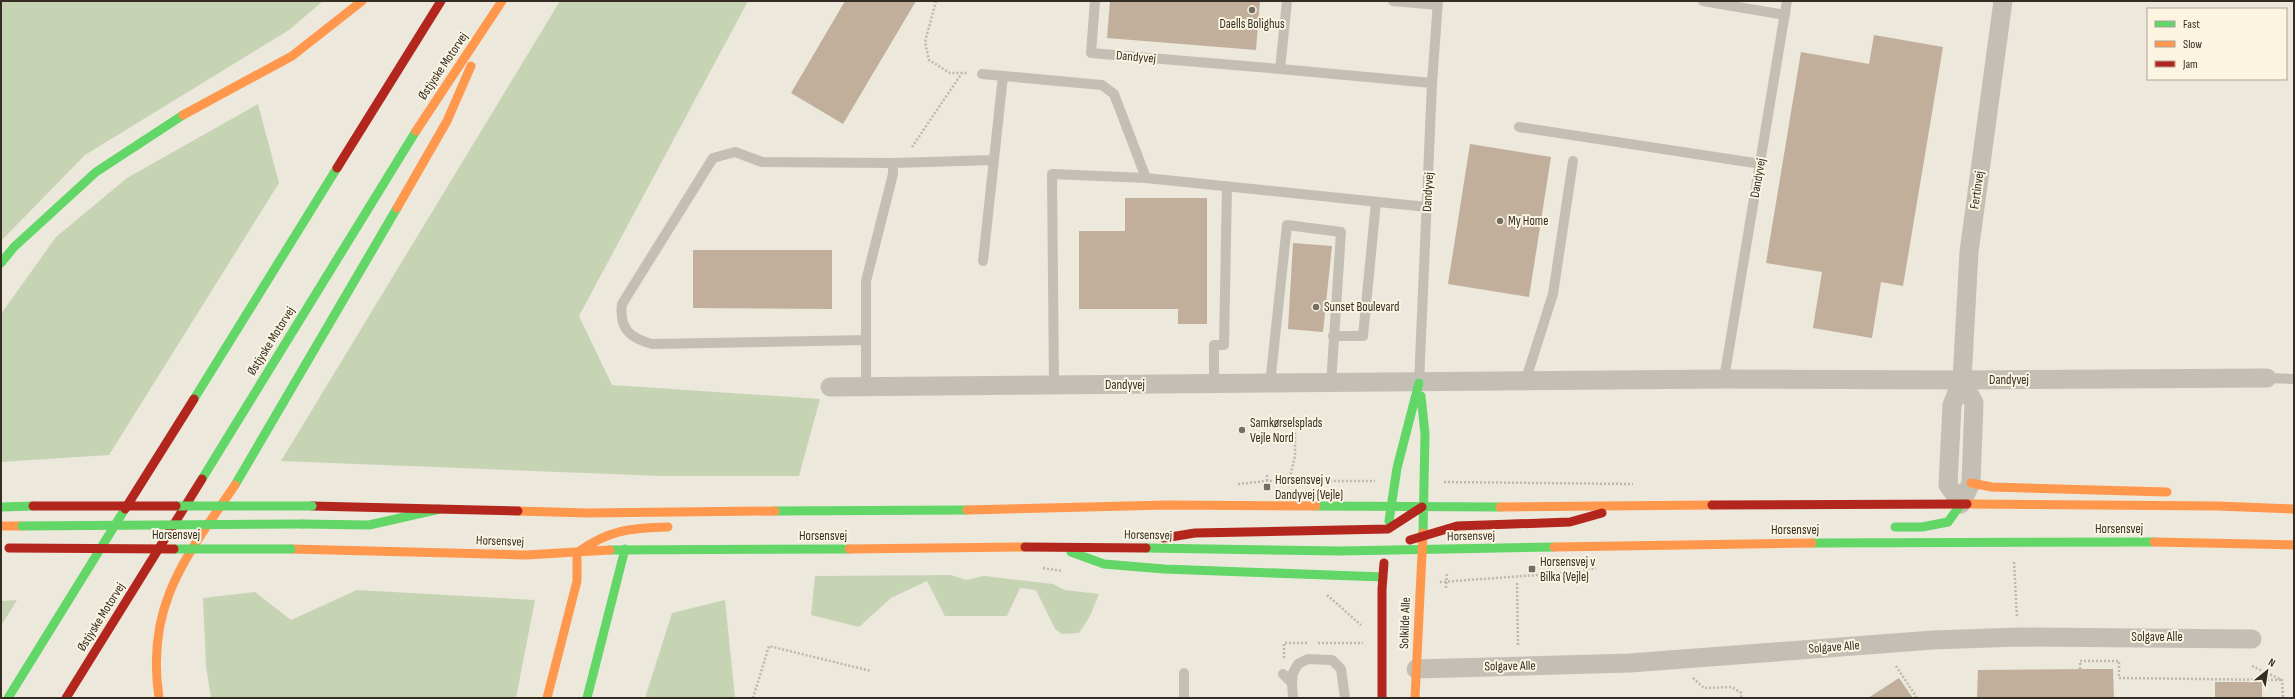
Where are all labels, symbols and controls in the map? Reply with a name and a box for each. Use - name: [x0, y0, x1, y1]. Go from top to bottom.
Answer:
- marker: Daells Bolighus: [1247, 5, 1257, 15]
- legend: [2147, 8, 2287, 80]
- place label: Daells Bolighus: [1219, 16, 1285, 32]
- text: Fast: [2183, 17, 2200, 32]
- street label: Østjyske Motorvej: [415, 29, 471, 103]
- text: Slow: [2183, 37, 2202, 52]
- street label: Dandyvej: [1115, 47, 1157, 67]
- text: Jam: [2182, 57, 2198, 72]
- street label: Dandyvej: [1747, 157, 1769, 199]
- street label: Fertinvej: [1966, 170, 1988, 210]
- street label: Dandyvej: [1419, 172, 1437, 212]
- place label: My Home: [1508, 213, 1548, 229]
- marker: My Home: [1495, 216, 1505, 226]
- place label: Sunset Boulevard: [1324, 299, 1399, 315]
- marker: Sunset Boulevard: [1311, 302, 1321, 312]
- street label: Østjyske Motorvej: [244, 304, 298, 378]
- street label: Dandyvej: [1989, 372, 2029, 388]
- street label: Dandyvej: [1105, 377, 1145, 393]
- place label: Samkørselsplads Vejle Nord: [1250, 415, 1323, 446]
- marker: Samkørselsplads Vejle Nord: [1237, 425, 1247, 435]
- place label: Horsensvej v Dandyvej (Vejle): [1275, 472, 1343, 503]
- marker: Horsensvej v Dandyvej (Vejle): [1262, 482, 1272, 492]
- street label: Horsensvej: [2095, 521, 2143, 537]
- street label: Horsensvej: [1771, 522, 1819, 538]
- street label: Horsensvej: [152, 527, 200, 543]
- street label: Horsensvej: [1124, 527, 1172, 543]
- street label: Horsensvej: [799, 528, 847, 544]
- street label: Horsensvej: [1447, 528, 1495, 544]
- street label: Horsensvej: [476, 532, 524, 550]
- place label: Horsensvej v Bilka (Vejle): [1540, 554, 1595, 585]
- marker: Horsensvej v Bilka (Vejle): [1527, 564, 1537, 574]
- street label: Østjyske Motorvej: [74, 580, 128, 654]
- street label: Solkilde Alle: [1396, 597, 1414, 649]
- street label: Solgave Alle: [2131, 629, 2183, 645]
- street label: Solgave Alle: [1808, 637, 1860, 657]
- north arrow: [2247, 651, 2287, 691]
- text: N: [2266, 656, 2278, 670]
- street label: Solgave Alle: [1484, 658, 1536, 674]

